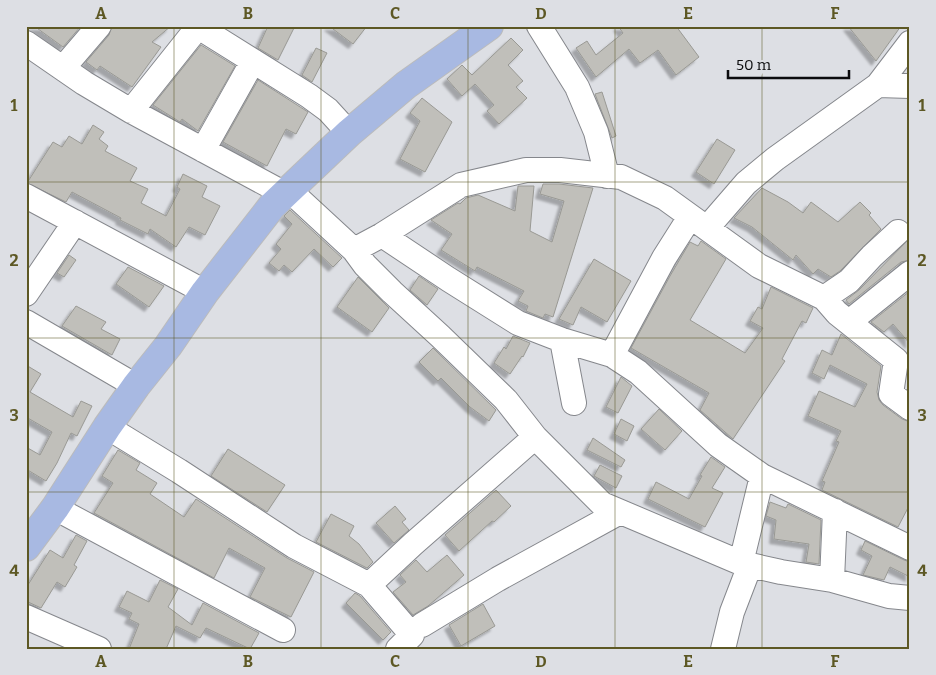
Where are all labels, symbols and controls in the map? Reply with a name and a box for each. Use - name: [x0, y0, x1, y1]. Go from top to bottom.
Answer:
- text: A: [95, 4, 107, 23]
- text: B: [243, 4, 253, 23]
- text: C: [390, 4, 400, 23]
- text: D: [535, 4, 547, 23]
- text: E: [683, 4, 693, 23]
- text: F: [831, 4, 840, 23]
- scale bar: [728, 48, 850, 80]
- text: 50 m: [736, 56, 772, 74]
- text: 1: [11, 96, 18, 115]
- text: 1: [919, 96, 926, 115]
- text: 2: [9, 251, 19, 270]
- text: 2: [917, 251, 927, 270]
- text: 3: [9, 406, 19, 425]
- text: 3: [917, 406, 927, 425]
- text: 4: [9, 561, 19, 580]
- text: 4: [917, 561, 927, 580]
- text: A: [95, 652, 107, 671]
- text: B: [243, 652, 253, 671]
- text: C: [390, 652, 400, 671]
- text: D: [535, 652, 547, 671]
- text: E: [683, 652, 693, 671]
- text: F: [831, 652, 840, 671]

